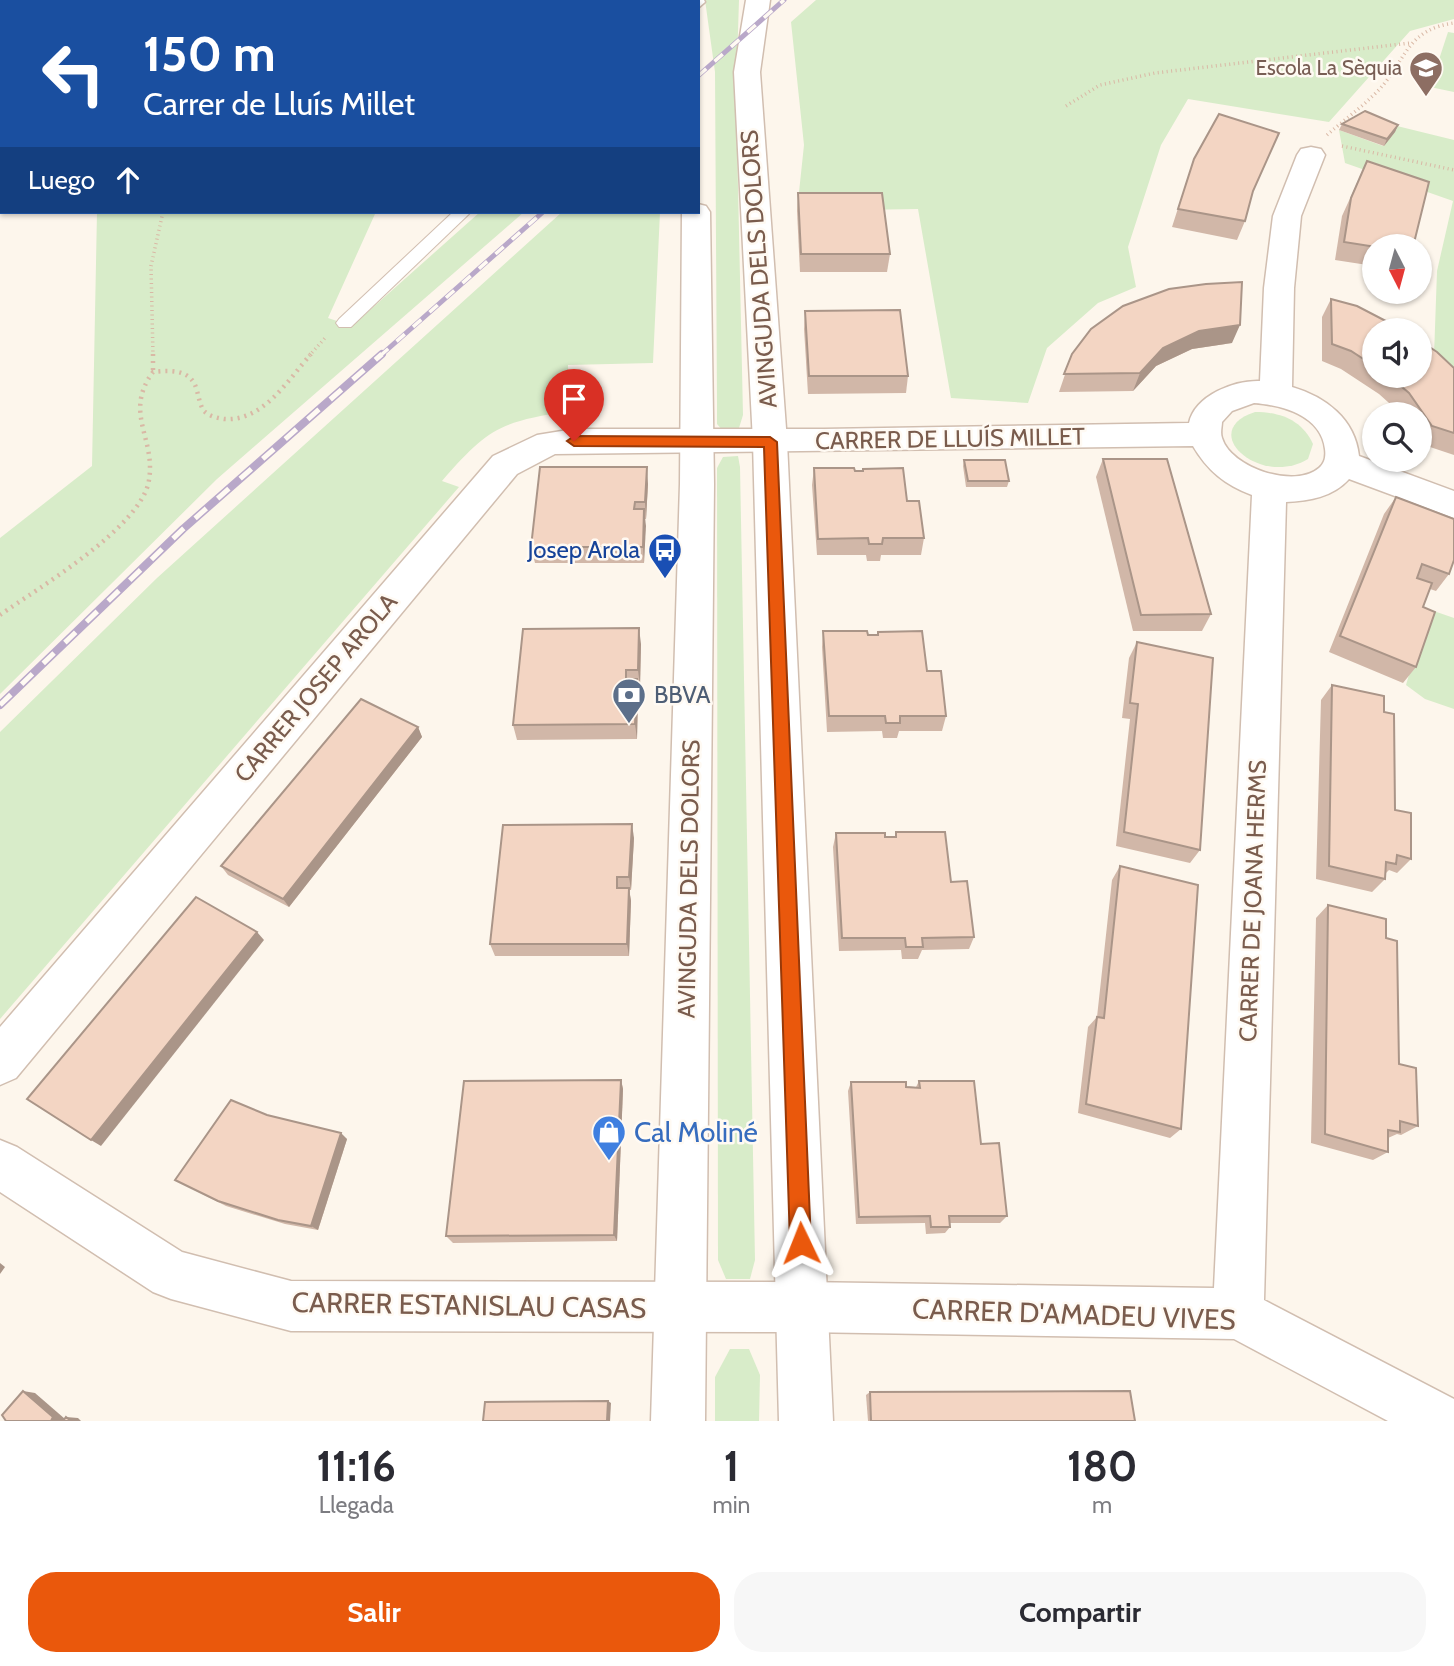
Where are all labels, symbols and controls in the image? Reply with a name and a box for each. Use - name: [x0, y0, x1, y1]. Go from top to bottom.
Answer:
- text: 150 m: [143, 24, 276, 83]
- icon: left: [28, 28, 119, 119]
- school or university icon: Escola La Sèquia: [1407, 49, 1445, 98]
- place label: Escola La Sèquia: [1256, 55, 1402, 80]
- text: Carrer de Lluís Millet: [143, 84, 415, 123]
- street label: AVINGUDA DELS DOLORS: [734, 129, 783, 409]
- icon: ahead: [109, 161, 147, 199]
- text: Luego: [28, 164, 95, 196]
- north arrow: [1362, 234, 1432, 304]
- map controls: [1362, 234, 1432, 472]
- button: sound: [1362, 318, 1432, 388]
- pin: [544, 369, 604, 441]
- icon: arrive: [555, 380, 593, 418]
- button: search: [1362, 402, 1432, 472]
- street label: CARRER DE LLUÍS MILLET: [815, 422, 1085, 455]
- bus stop icon: Josep Arola: [646, 531, 684, 580]
- place label: Josep Arola: [527, 535, 640, 564]
- street label: CARRER JOSEP AROLA: [228, 587, 403, 788]
- bank icon: BBVA: [610, 676, 648, 725]
- place label: BBVA: [654, 680, 711, 709]
- street label: AVINGUDA DELS DOLORS: [672, 739, 705, 1019]
- street label: CARRER DE JOANA HERMS: [1233, 759, 1272, 1043]
- shop icon: Cal Moliné: [590, 1113, 628, 1162]
- place label: Cal Moliné: [634, 1115, 758, 1149]
- position arrow: [764, 1206, 838, 1280]
- street label: CARRER ESTANISLAU CASAS: [291, 1285, 647, 1325]
- street label: CARRER D'AMADEU VIVES: [912, 1291, 1236, 1337]
- text: 11:16: [317, 1440, 396, 1492]
- text: 1: [724, 1440, 739, 1492]
- text: 180: [1067, 1440, 1137, 1492]
- text: Llegada: [319, 1491, 394, 1519]
- text: min: [712, 1491, 750, 1519]
- text: m: [1092, 1491, 1112, 1519]
- button: Salir: [28, 1572, 720, 1652]
- button: Compartir: [734, 1572, 1426, 1652]

